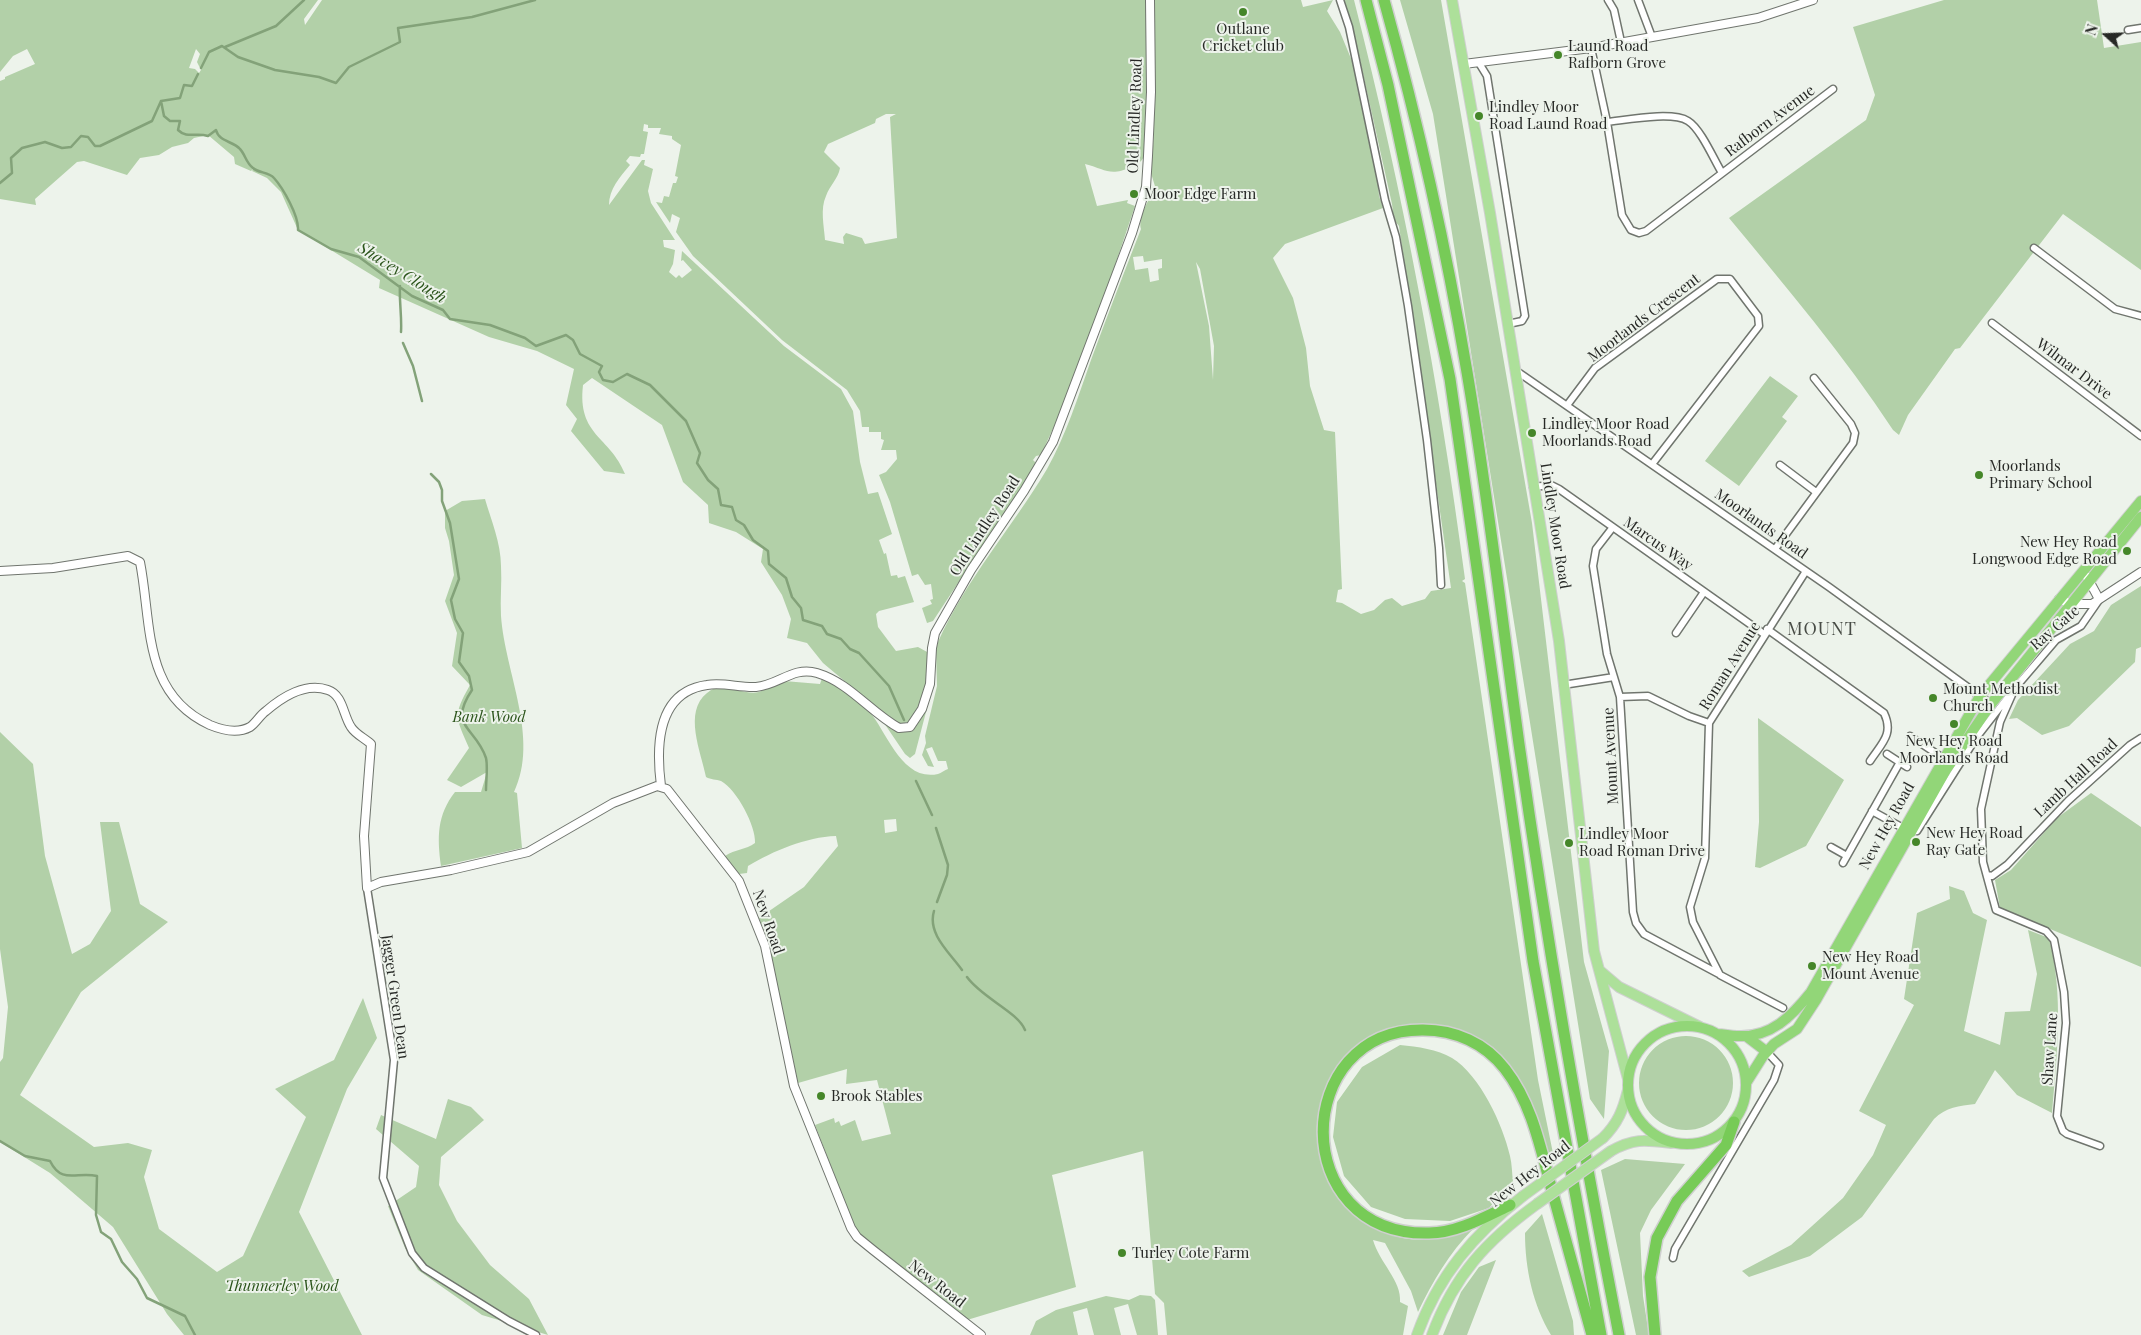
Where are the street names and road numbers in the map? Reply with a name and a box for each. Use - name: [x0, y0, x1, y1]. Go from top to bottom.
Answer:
- street label: Old Lindley Road: [1124, 58, 1146, 174]
- street label: Rafborn Avenue: [1722, 81, 1818, 161]
- street label: Moorlands Crescent: [1584, 270, 1704, 366]
- street label: Wilmar Drive: [2033, 335, 2115, 403]
- street label: Lindley Moor Road: [1536, 462, 1574, 590]
- street label: Old Lindley Road: [946, 473, 1024, 579]
- street label: Moorlands Road: [1711, 485, 1811, 563]
- street label: Marcus Way: [1620, 513, 1696, 575]
- street label: Ray Gate: [2027, 602, 2083, 654]
- street label: Roman Avenue: [1696, 618, 1764, 714]
- street label: Mount Avenue: [1599, 707, 1623, 805]
- street label: Lamb Hall Road: [2031, 735, 2121, 821]
- street label: New Hey Road: [1856, 779, 1918, 873]
- street label: New Road: [749, 887, 787, 957]
- street label: Jagger Green Dean: [377, 934, 413, 1060]
- street label: Shaw Lane: [2038, 1012, 2062, 1086]
- street label: New Hey Road: [1486, 1137, 1574, 1211]
- street label: New Road: [905, 1256, 969, 1312]

